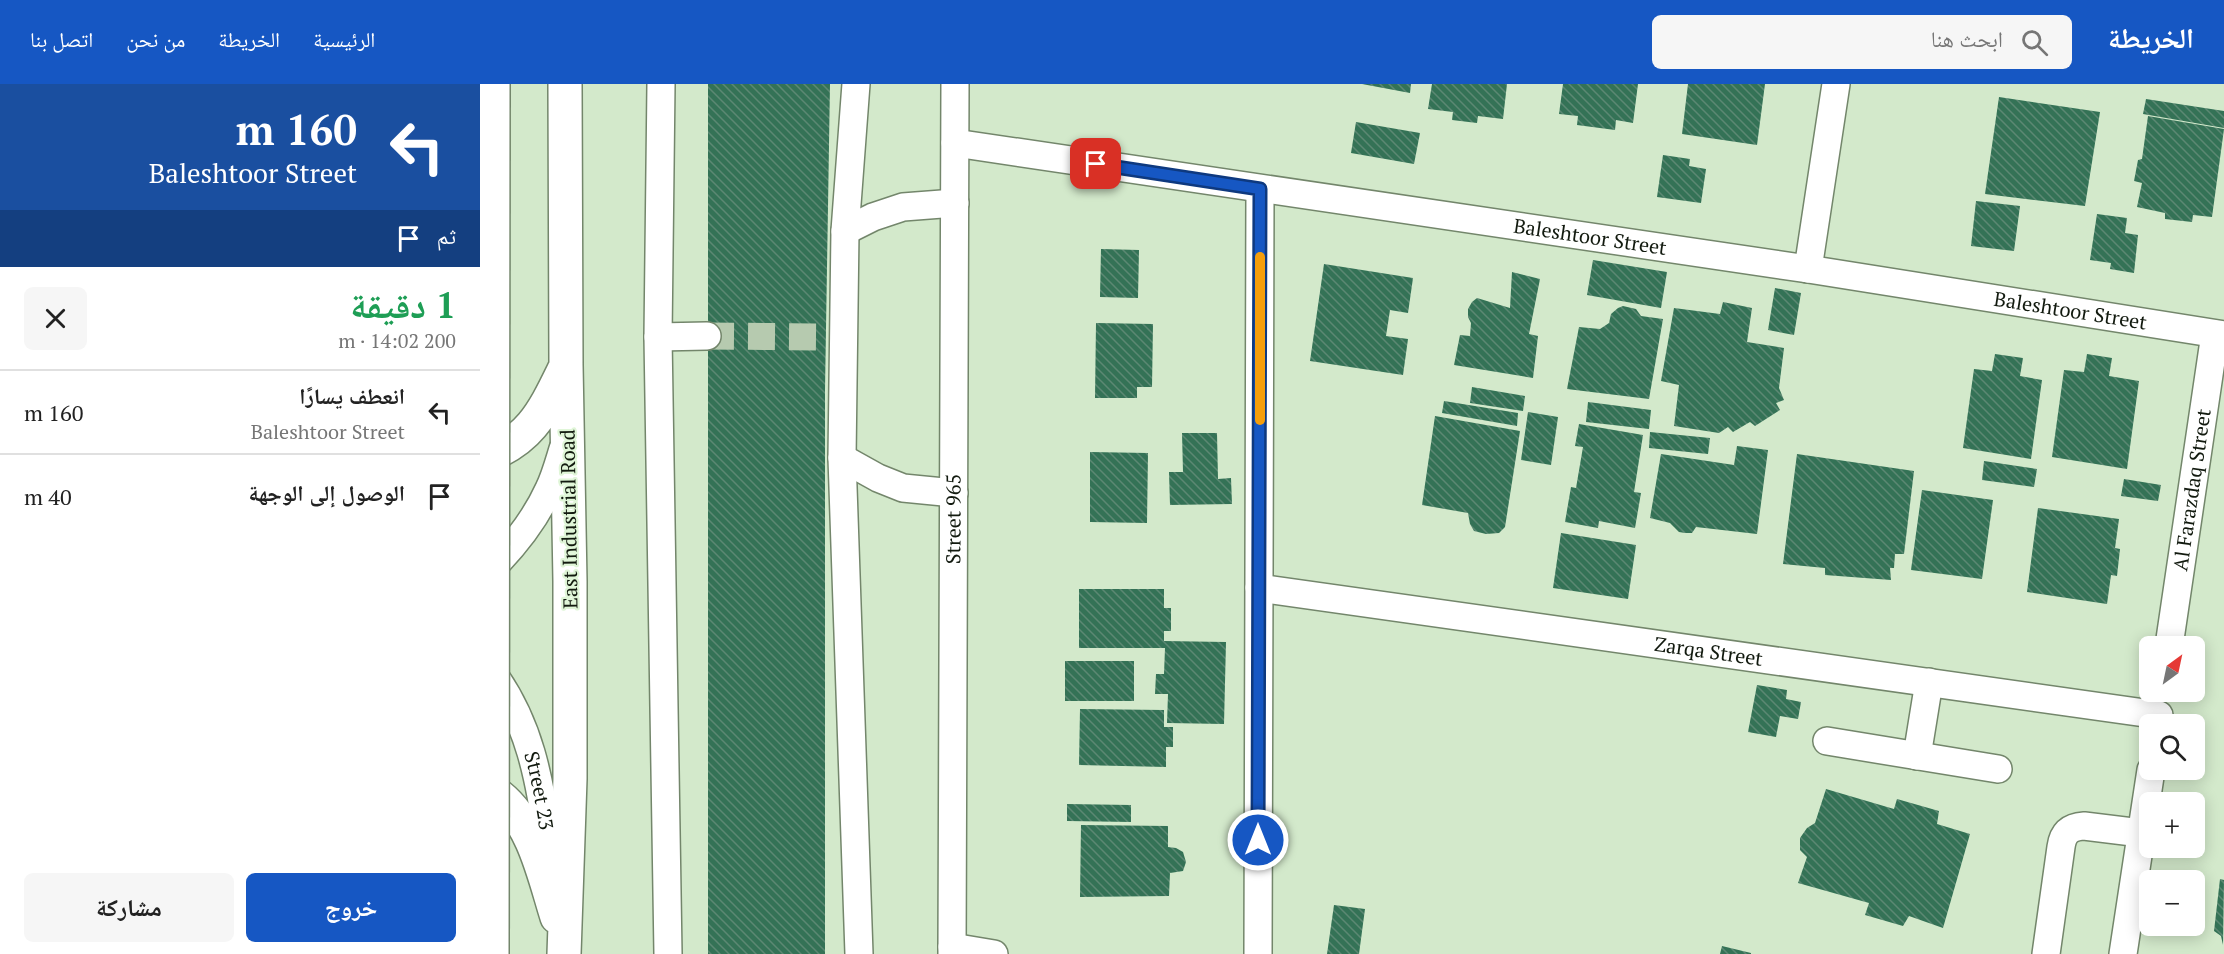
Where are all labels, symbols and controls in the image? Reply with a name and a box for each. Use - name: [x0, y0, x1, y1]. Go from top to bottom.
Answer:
- search box: [1652, 15, 2072, 69]
- text: الخريطة: [2108, 19, 2194, 56]
- text: ابحث هنا: [1931, 24, 2003, 53]
- text: اتصل بنا: [30, 25, 93, 53]
- text: من نحن: [126, 25, 185, 53]
- text: الخريطة: [218, 25, 280, 53]
- text: الرئيسية: [313, 25, 375, 53]
- icon: search: [2018, 26, 2051, 59]
- text: 160 m: [236, 101, 357, 157]
- icon: left: [378, 108, 456, 186]
- pin: [1070, 138, 1121, 189]
- icon: arrive: [1079, 147, 1112, 180]
- text: Baleshtoor Street: [149, 155, 357, 191]
- street label: Baleshtoor Street: [1512, 212, 1669, 261]
- text: ثم: [437, 221, 456, 250]
- icon: arrive: [392, 222, 425, 255]
- text: 1 دقيقة: [350, 281, 456, 328]
- street label: Baleshtoor Street: [1992, 285, 2149, 336]
- button: close: [24, 287, 87, 350]
- text: 200 m · 14:02: [338, 327, 456, 354]
- text: انعطف يسارًا: [299, 381, 405, 410]
- icon: left: [423, 396, 456, 429]
- text: 160 m: [24, 398, 84, 427]
- street label: Al Farazdaq Street: [2166, 406, 2217, 573]
- text: Baleshtoor Street: [251, 418, 405, 445]
- street label: East Industrial Road: [553, 429, 584, 609]
- street label: Street 965: [939, 474, 967, 564]
- text: الوصول إلى الوجهة: [248, 478, 405, 507]
- icon: arrive: [423, 480, 456, 513]
- text: 40 m: [24, 482, 72, 511]
- street label: Zarqa Street: [1653, 630, 1765, 672]
- north arrow: [2139, 636, 2205, 702]
- map controls: [2139, 636, 2205, 936]
- button: search: [2139, 714, 2205, 780]
- street label: Street 23: [518, 748, 560, 832]
- button: +: [2139, 792, 2205, 858]
- position arrow: [1226, 808, 1290, 872]
- button: −: [2139, 870, 2205, 936]
- button: مشاركة: [24, 873, 234, 942]
- button: خروج: [246, 873, 456, 942]

